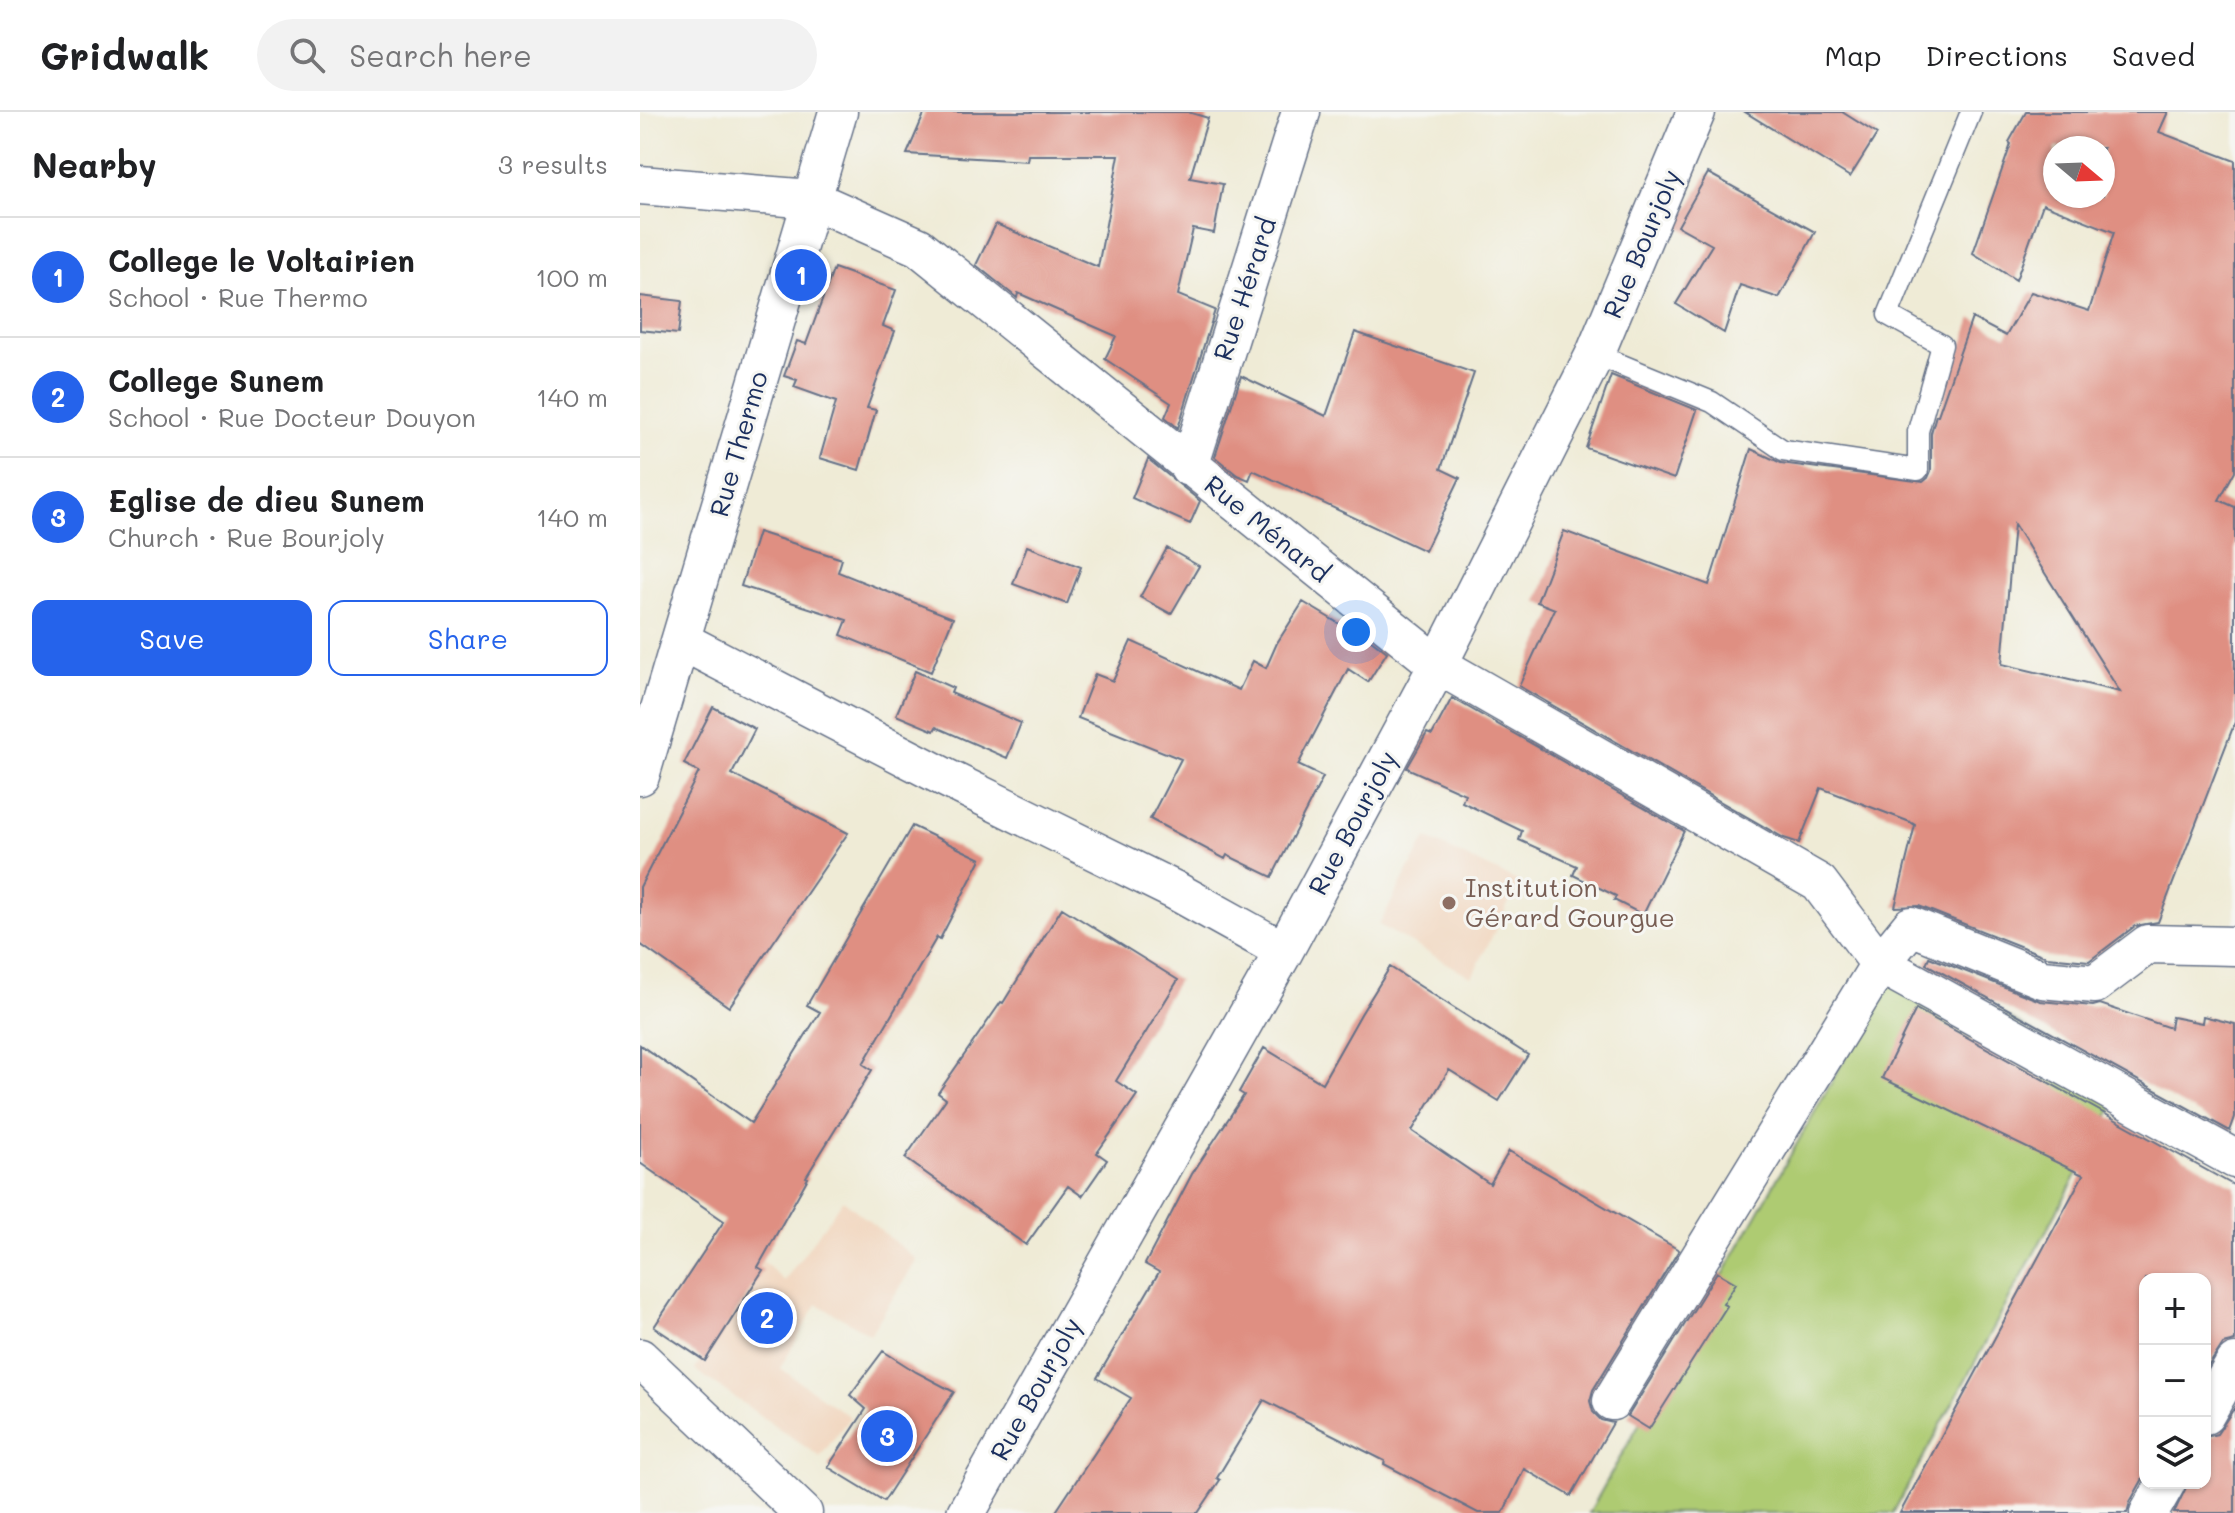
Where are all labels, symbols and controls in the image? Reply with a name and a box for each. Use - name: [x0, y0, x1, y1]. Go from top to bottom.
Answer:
- search box: [257, 19, 817, 91]
- text: Gridwalk: [40, 30, 209, 80]
- icon: search: [285, 33, 329, 77]
- text: Search here: [349, 35, 532, 75]
- text: Map: [1825, 37, 1882, 73]
- text: Directions: [1926, 37, 2068, 73]
- text: Saved: [2112, 37, 2195, 73]
- north arrow: [2043, 136, 2115, 208]
- text: Nearby: [32, 142, 157, 187]
- text: 3 results: [498, 147, 608, 181]
- street label: Rue Bourjoly: [1594, 164, 1688, 323]
- street label: Rue Hérard: [1205, 213, 1283, 365]
- text: College le Voltairien: [108, 240, 415, 280]
- pin: 1: [775, 245, 827, 305]
- text: 1: [52, 260, 64, 294]
- text: 100 m: [535, 260, 608, 294]
- text: School · Rue Thermo: [108, 280, 368, 314]
- text: College Sunem: [108, 360, 324, 400]
- street label: Rue Thermo: [701, 367, 775, 520]
- text: 2: [51, 380, 65, 414]
- text: 140 m: [536, 380, 608, 414]
- text: School · Rue Docteur Douyon: [108, 400, 476, 434]
- street label: Rue Ménard: [1198, 467, 1337, 589]
- text: Eglise de dieu Sunem: [108, 480, 425, 520]
- text: 3: [50, 500, 66, 534]
- text: 140 m: [536, 500, 608, 534]
- text: Church · Rue Bourjoly: [108, 520, 385, 554]
- button: Save: [32, 600, 312, 676]
- button: Share: [328, 600, 608, 676]
- your location: [1336, 612, 1376, 652]
- street label: Rue Bourjoly: [1300, 745, 1404, 900]
- place label: Institution Gérard Gourgue: [1465, 870, 1675, 934]
- marker: Institution Gérard Gourgue: [1440, 894, 1458, 912]
- map controls: [2139, 1273, 2211, 1489]
- button: +: [2139, 1273, 2211, 1345]
- pin: 2: [741, 1288, 793, 1348]
- street label: Rue Bourjoly: [982, 1311, 1088, 1466]
- button: −: [2139, 1345, 2211, 1417]
- pin: 3: [861, 1406, 913, 1466]
- button: layers: [2139, 1417, 2211, 1489]

